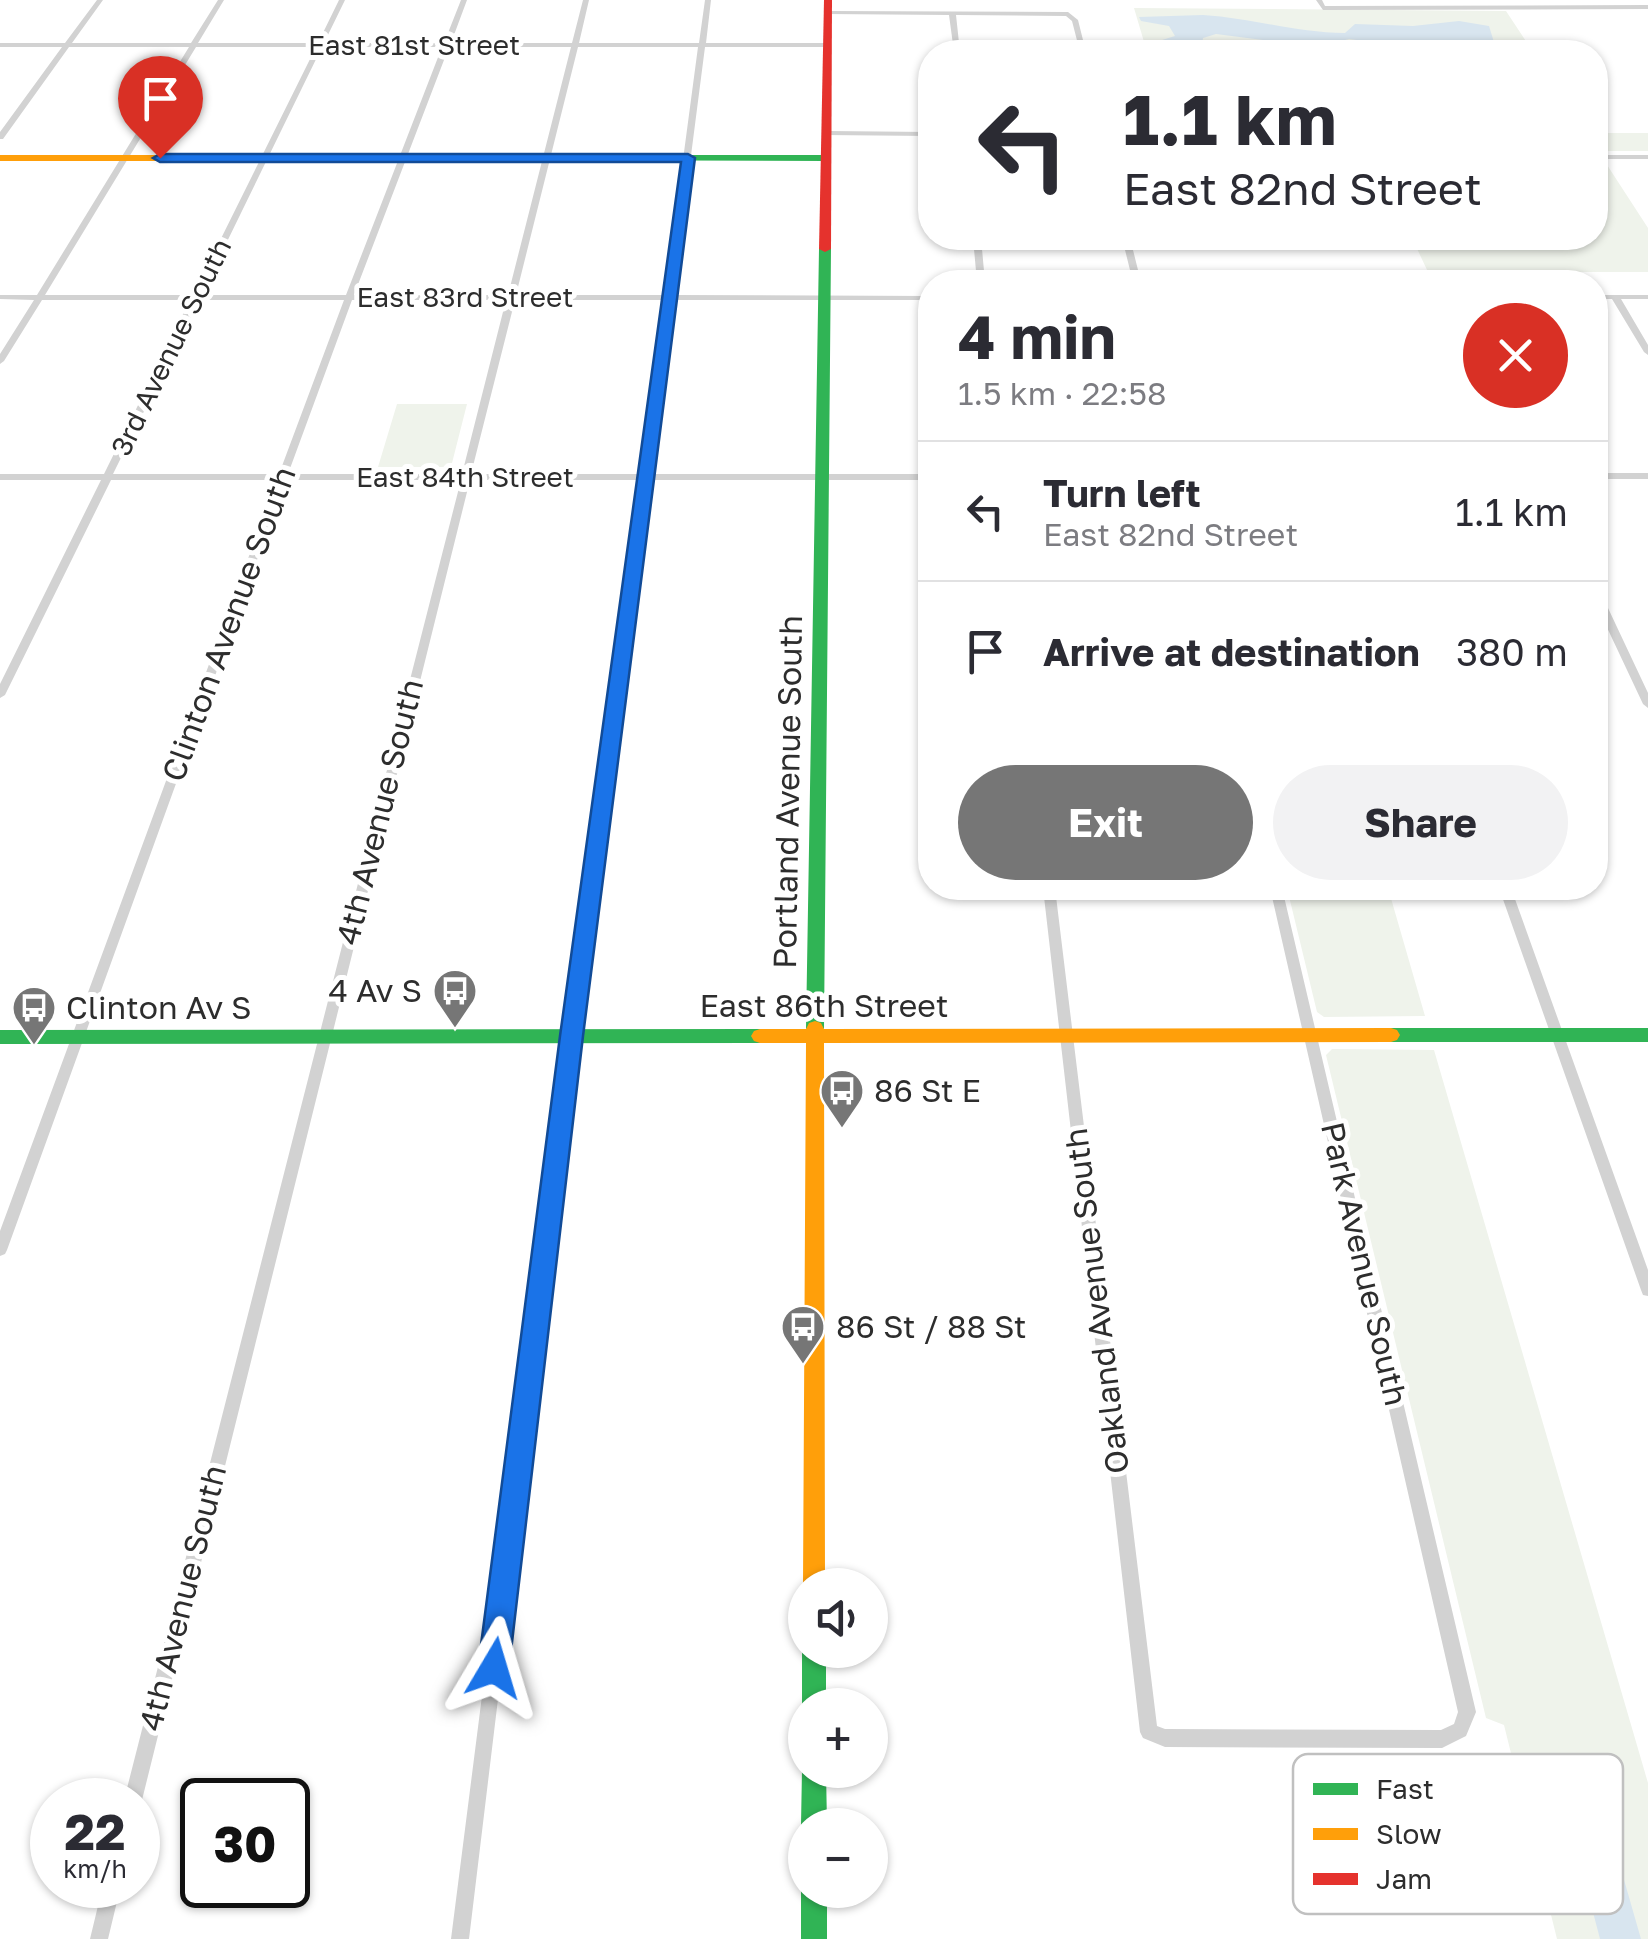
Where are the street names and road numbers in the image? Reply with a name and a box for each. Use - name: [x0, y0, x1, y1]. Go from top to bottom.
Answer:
- street label: East 81st Street: [308, 28, 520, 61]
- street label: 3rd Avenue South: [104, 233, 237, 461]
- street label: East 83rd Street: [357, 280, 573, 313]
- street label: East 84th Street: [356, 460, 574, 493]
- street label: Clinton Avenue South: [153, 461, 303, 786]
- street label: Portland Avenue South: [765, 615, 809, 969]
- street label: 4th Avenue South: [328, 675, 430, 949]
- street label: East 86th Street: [699, 986, 949, 1024]
- street label: Park Avenue South: [1314, 1118, 1416, 1409]
- street label: Oakland Avenue South: [1056, 1126, 1136, 1476]
- street label: 4th Avenue South: [131, 1461, 233, 1735]

